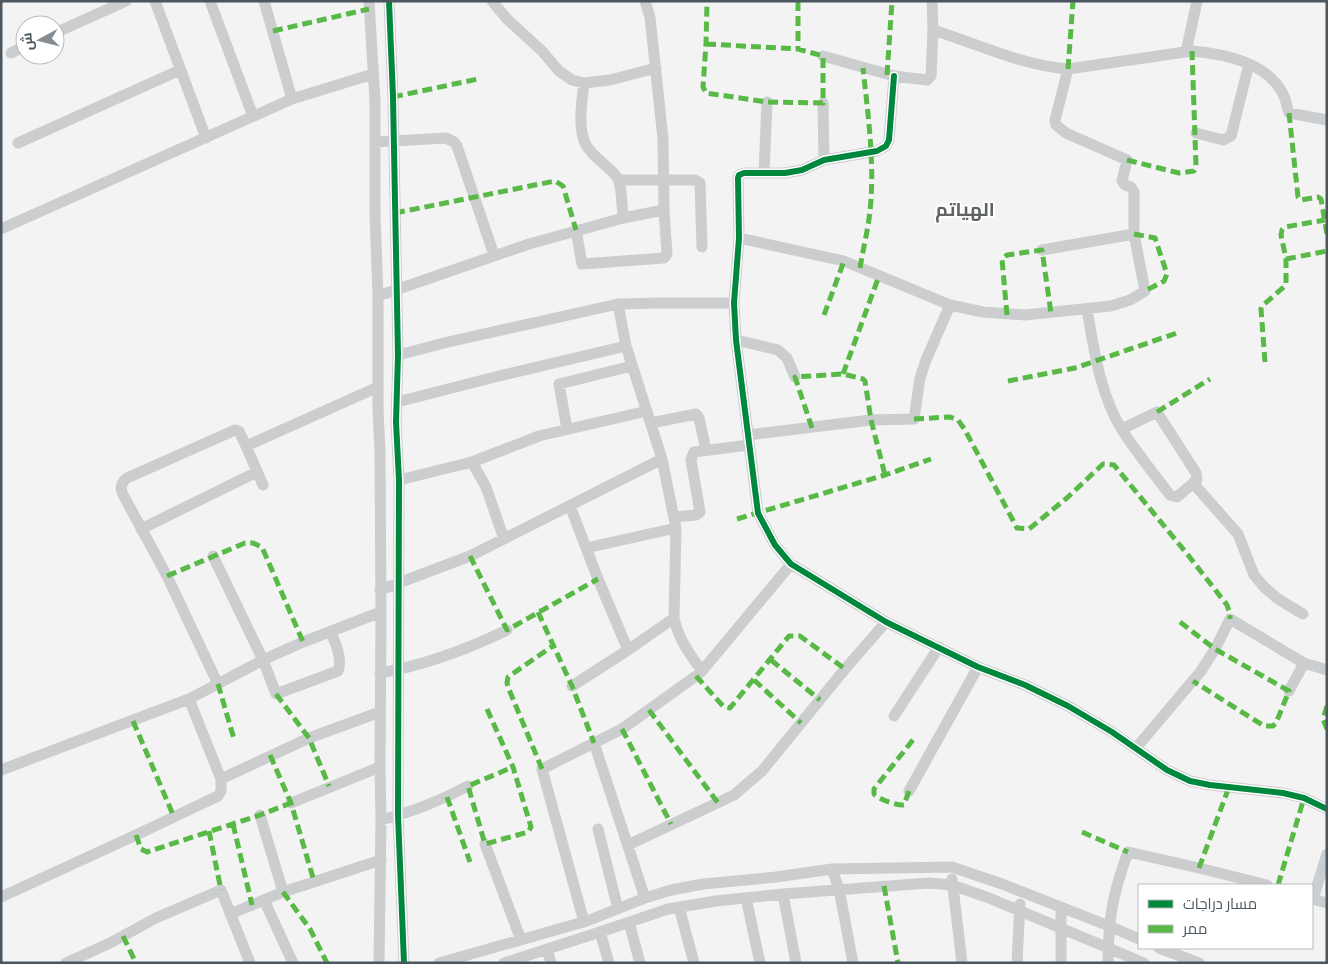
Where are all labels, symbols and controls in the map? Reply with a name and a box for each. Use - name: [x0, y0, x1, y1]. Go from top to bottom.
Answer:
- north arrow: [15, 15, 65, 65]
- text: ش: [17, 32, 37, 52]
- district label: الهياتم: [935, 197, 995, 223]
- legend: [1138, 884, 1313, 949]
- text: مسار دراجات: [1183, 894, 1257, 913]
- text: ممر: [1182, 919, 1207, 938]

